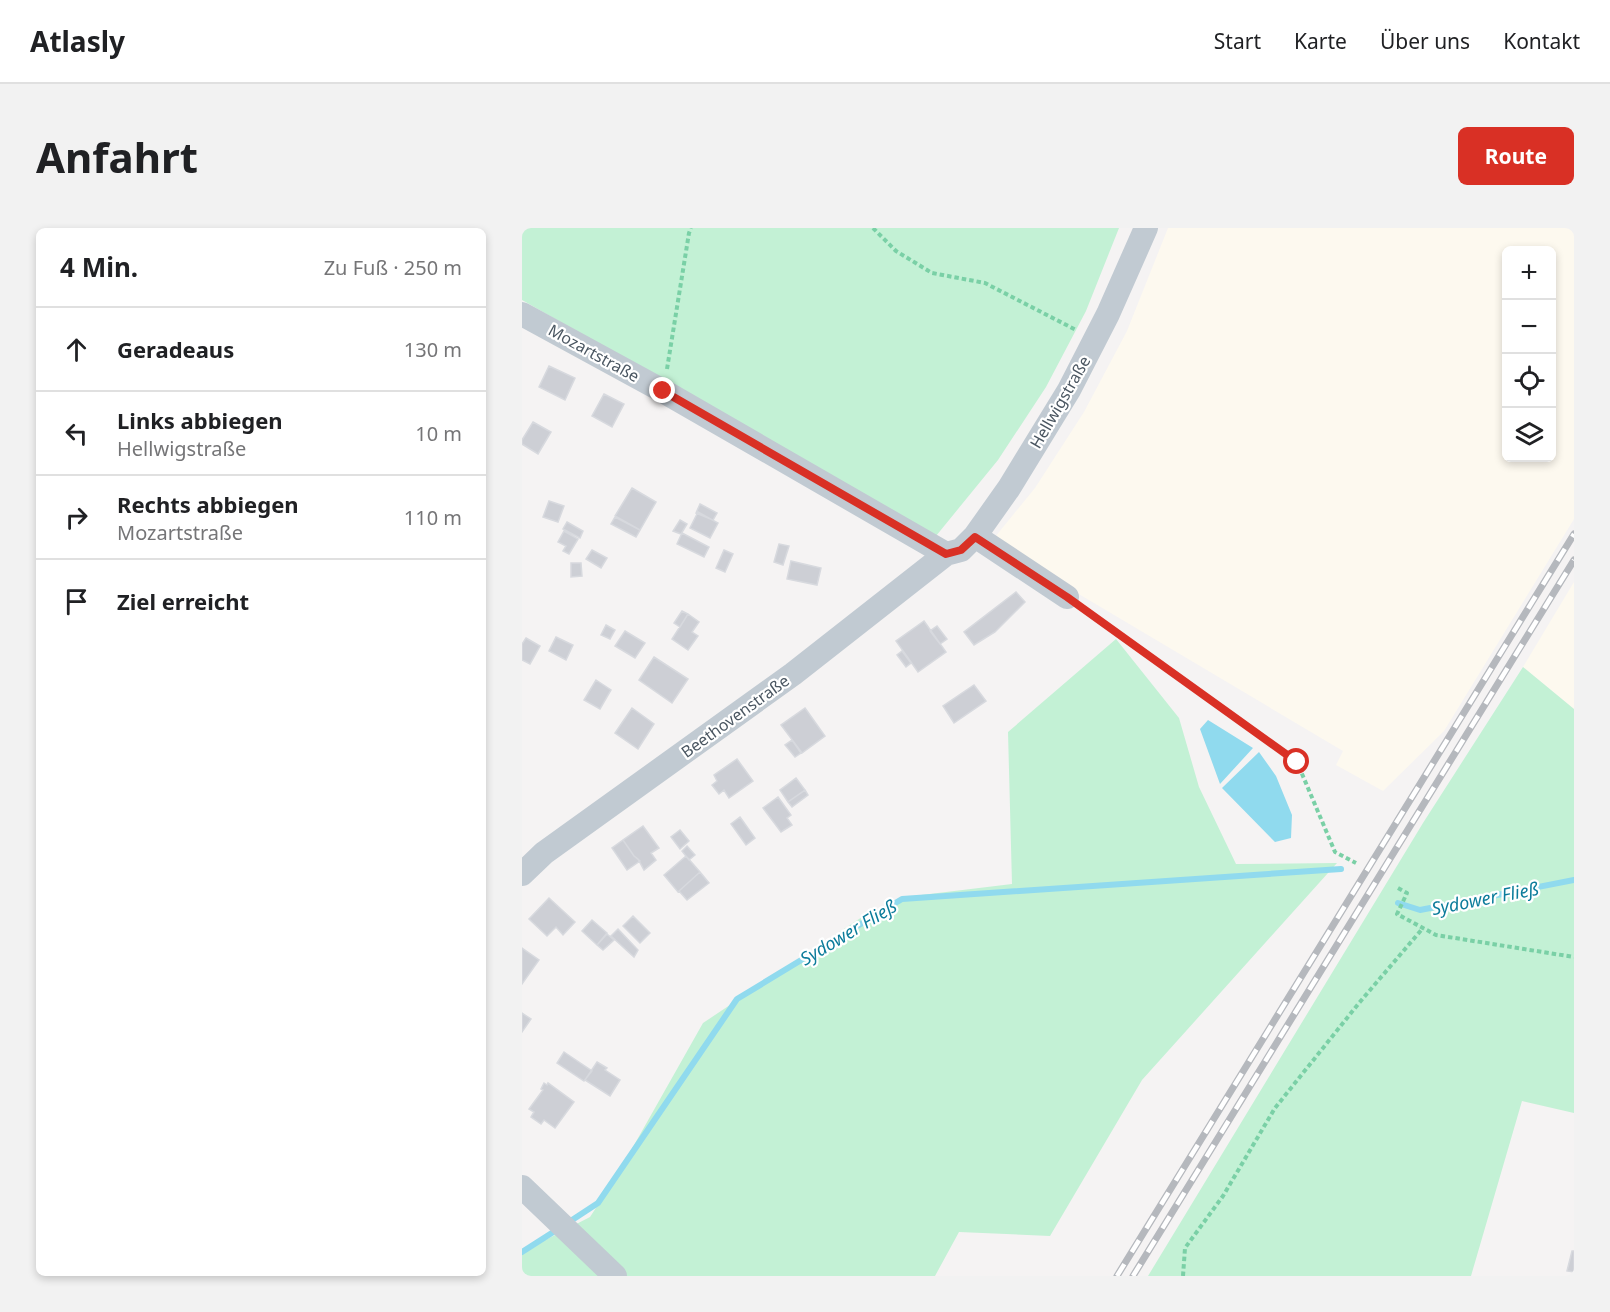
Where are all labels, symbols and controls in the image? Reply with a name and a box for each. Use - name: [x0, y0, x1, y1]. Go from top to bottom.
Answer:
- text: Atlasly: [30, 22, 125, 60]
- text: Start: [1214, 27, 1261, 55]
- text: Karte: [1294, 27, 1347, 55]
- text: Über uns: [1380, 27, 1470, 55]
- text: Kontakt: [1503, 27, 1580, 55]
- button: Route: [1458, 127, 1574, 185]
- text: Anfahrt: [36, 128, 198, 185]
- map controls: [1502, 246, 1556, 462]
- button: +: [1502, 246, 1556, 300]
- text: 4 Min.: [60, 249, 138, 285]
- text: Zu Fuß · 250 m: [324, 254, 462, 281]
- button: −: [1502, 300, 1556, 354]
- street label: Mozartstraße: [545, 319, 643, 387]
- icon: ahead: [60, 333, 93, 366]
- text: Geradeaus: [117, 334, 234, 364]
- text: 130 m: [404, 336, 462, 363]
- street label: Hellwigstraße: [1025, 352, 1095, 452]
- button: locate: [1502, 354, 1556, 408]
- route end: [649, 377, 675, 403]
- text: Links abbiegen: [117, 405, 283, 435]
- button: layers: [1502, 408, 1556, 462]
- icon: left: [60, 417, 93, 450]
- text: 10 m: [415, 420, 462, 447]
- text: Hellwigstraße: [117, 435, 246, 462]
- text: Rechts abbiegen: [117, 489, 299, 519]
- icon: right: [60, 501, 93, 534]
- text: 110 m: [404, 504, 462, 531]
- text: Mozartstraße: [117, 519, 243, 546]
- icon: arrive: [60, 585, 93, 618]
- text: Ziel erreicht: [117, 586, 249, 616]
- street label: Beethovenstraße: [677, 669, 793, 763]
- route start: [1283, 748, 1309, 774]
- water label: Sydower Fließ: [1429, 876, 1541, 920]
- water label: Sydower Fließ: [795, 894, 901, 970]

